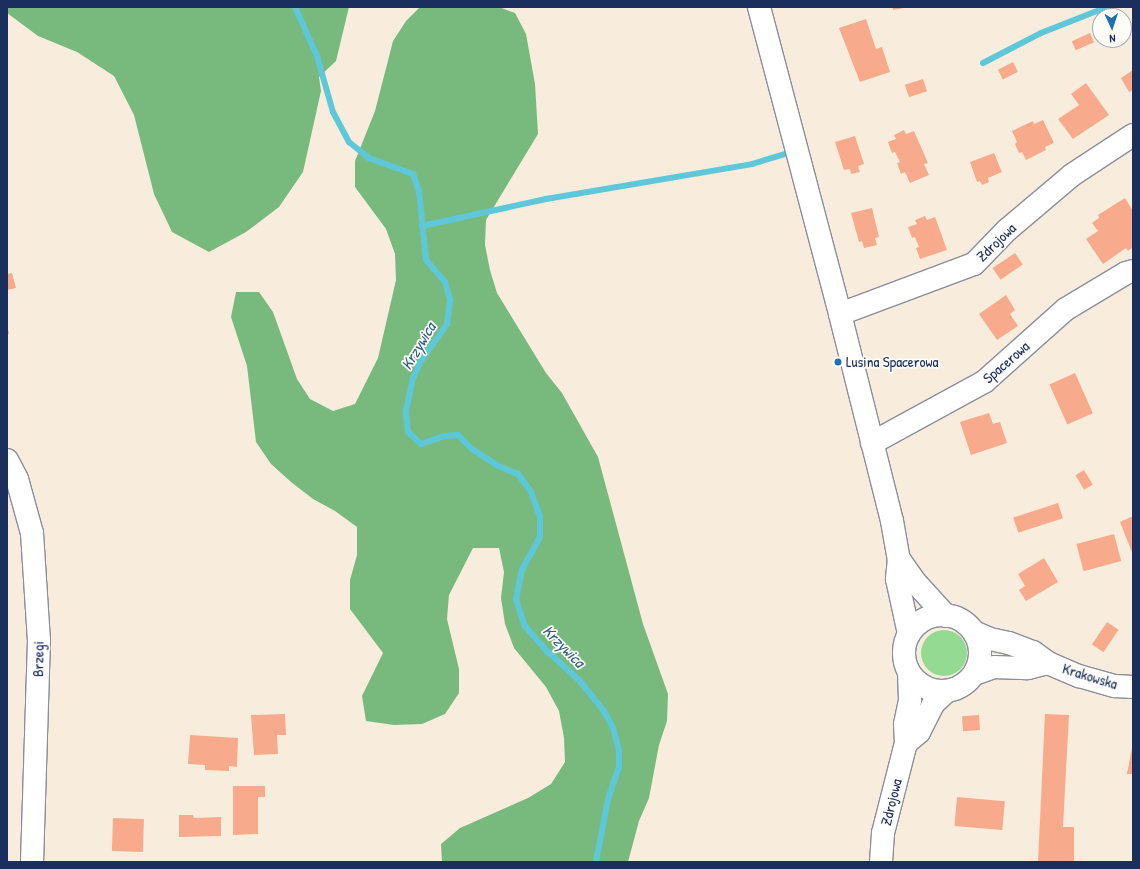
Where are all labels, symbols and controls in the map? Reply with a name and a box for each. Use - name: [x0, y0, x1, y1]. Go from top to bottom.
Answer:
- north arrow: [1092, 8, 1132, 48]
- text: N: [1109, 32, 1116, 46]
- street label: Zdrojowa: [973, 219, 1019, 265]
- water label: Krzywica: [396, 319, 440, 373]
- street label: Spacerowa: [979, 337, 1033, 387]
- place label: Lusina Spacerowa: [846, 353, 938, 371]
- marker: Lusina Spacerowa: [833, 357, 843, 367]
- water label: Krzywica: [539, 621, 589, 671]
- street label: Brzegi: [29, 641, 47, 677]
- street label: Krakowska: [1060, 659, 1120, 693]
- street label: Zdrojowa: [877, 777, 905, 827]

